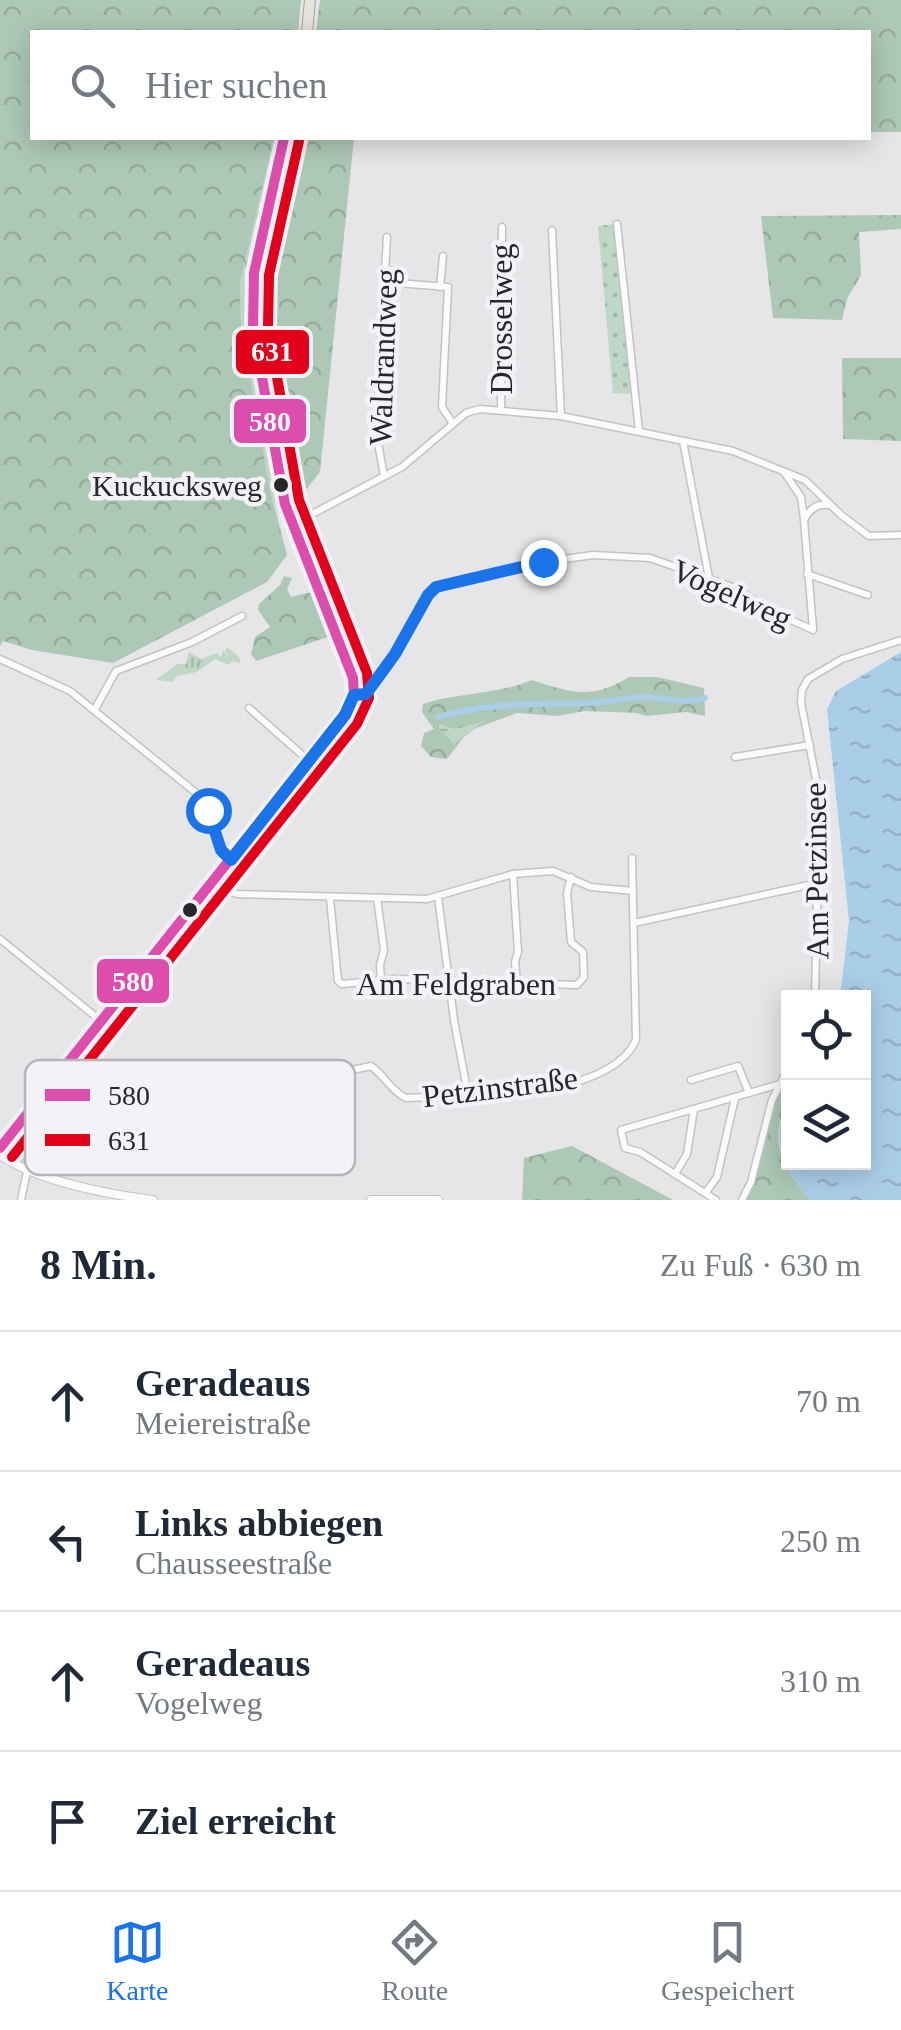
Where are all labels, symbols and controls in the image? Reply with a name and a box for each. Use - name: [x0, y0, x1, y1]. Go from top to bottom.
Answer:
- search box: [30, 30, 871, 140]
- icon: search: [65, 58, 120, 113]
- text: Hier suchen: [145, 64, 328, 106]
- street label: Drosselweg: [483, 243, 519, 395]
- street label: Waldrandweg: [362, 268, 404, 446]
- line badge: 631: [234, 328, 311, 376]
- text: 631: [251, 336, 293, 367]
- line badge: 580: [232, 397, 308, 445]
- text: 580: [249, 406, 291, 437]
- place label: Kuckucksweg: [92, 469, 262, 502]
- marker: Kuckucksweg: [271, 475, 291, 495]
- route end: [521, 540, 567, 586]
- street label: Vogelweg: [666, 552, 798, 636]
- street label: Am Petzinsee: [796, 782, 836, 960]
- route start: [186, 788, 232, 834]
- unlabelled marker: [180, 900, 200, 920]
- line badge: 580: [95, 957, 171, 1005]
- text: 580: [112, 966, 154, 997]
- street label: Am Feldgraben: [356, 966, 556, 1002]
- map controls: [781, 990, 871, 1170]
- button: locate: [781, 990, 871, 1080]
- legend: [25, 1060, 355, 1175]
- street label: Petzinstraße: [420, 1060, 580, 1114]
- text: 580: [108, 1080, 150, 1111]
- button: layers: [781, 1080, 871, 1170]
- text: 631: [108, 1125, 150, 1156]
- text: 8 Min.: [40, 1242, 157, 1288]
- text: Zu Fuß · 630 m: [660, 1247, 861, 1283]
- text: Geradeaus: [135, 1362, 310, 1404]
- icon: ahead: [40, 1374, 95, 1429]
- text: 70 m: [796, 1383, 861, 1419]
- text: Meiereistraße: [135, 1405, 311, 1441]
- text: Links abbiegen: [135, 1502, 383, 1544]
- icon: left: [40, 1514, 95, 1569]
- text: 250 m: [780, 1523, 861, 1559]
- text: Chausseestraße: [135, 1545, 332, 1581]
- text: Geradeaus: [135, 1642, 310, 1684]
- icon: ahead: [40, 1654, 95, 1709]
- text: 310 m: [780, 1663, 861, 1699]
- text: Vogelweg: [135, 1685, 262, 1721]
- icon: arrive: [40, 1794, 95, 1849]
- text: Ziel erreicht: [135, 1800, 336, 1842]
- tab: Karte: [106, 1915, 169, 2007]
- tab: Route: [381, 1915, 448, 2007]
- tab: Gespeichert: [661, 1915, 795, 2007]

